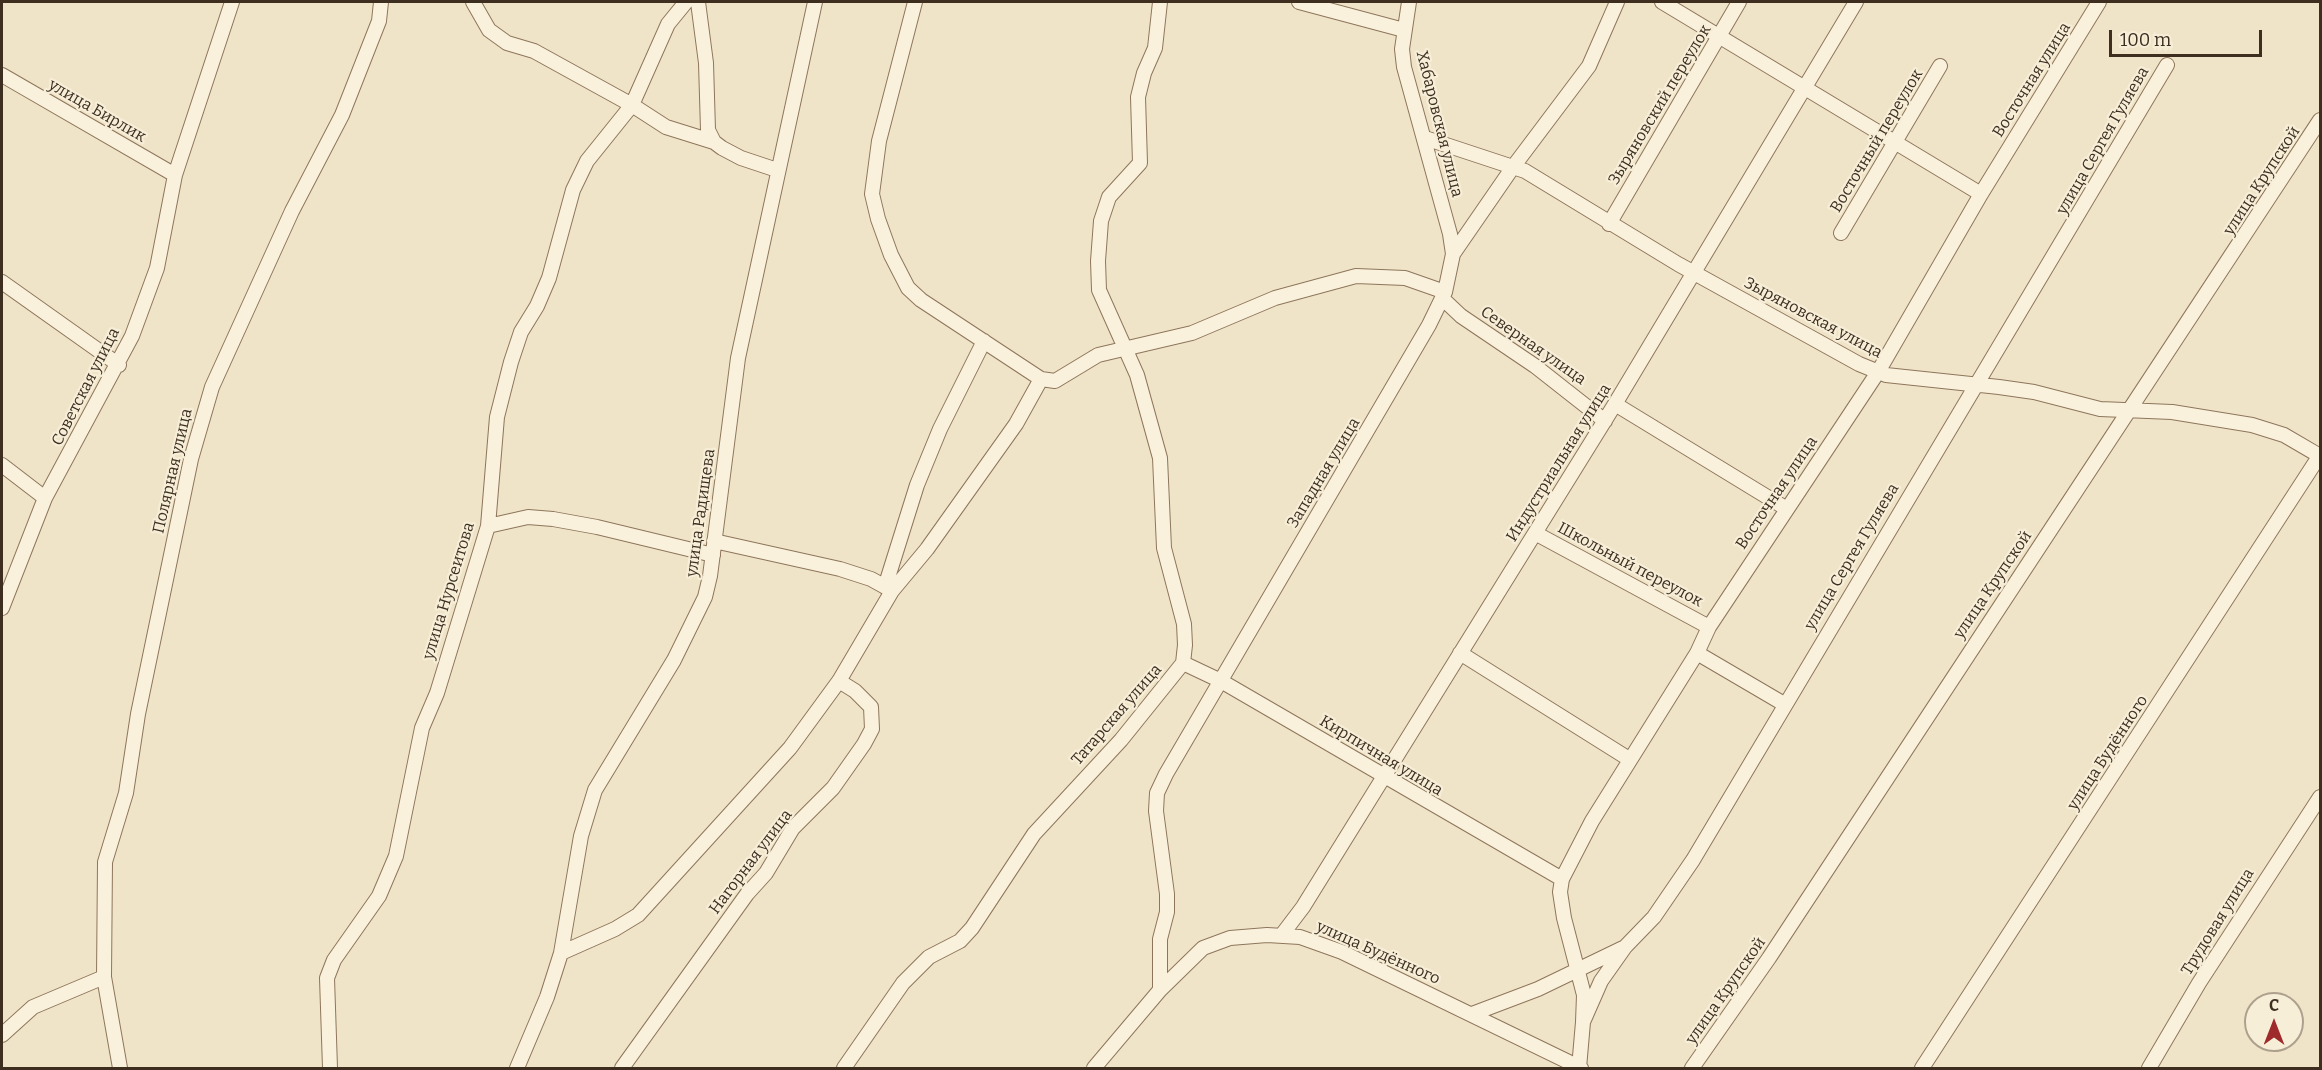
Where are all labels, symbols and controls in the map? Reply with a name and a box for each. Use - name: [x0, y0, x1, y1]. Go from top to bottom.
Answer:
- scale bar: [2112, 18, 2265, 56]
- street label: Восточная улица: [1989, 19, 2075, 141]
- street label: Зыряновский переулок: [1605, 22, 1715, 188]
- text: 100 m: [2120, 29, 2171, 51]
- street label: Хабаровская улица: [1412, 49, 1466, 199]
- street label: улица Сергея Гуляева: [2053, 64, 2153, 218]
- street label: Восточный переулок: [1827, 66, 1927, 216]
- street label: улица Бирлик: [45, 75, 149, 147]
- street label: улица Крупской: [2220, 123, 2304, 239]
- street label: Зыряновская улица: [1741, 273, 1885, 363]
- street label: Северная улица: [1476, 302, 1590, 390]
- street label: Советская улица: [48, 325, 124, 449]
- street label: Индустриальная улица: [1503, 381, 1615, 545]
- street label: Полярная улица: [149, 407, 197, 535]
- street label: Западная улица: [1284, 414, 1364, 532]
- street label: Восточная улица: [1732, 433, 1822, 553]
- street label: улица Радищева: [682, 448, 720, 578]
- street label: улица Сергея Гуляева: [1801, 480, 1903, 634]
- street label: Школьный переулок: [1554, 519, 1706, 611]
- street label: улица Нурсеитова: [419, 520, 479, 662]
- street label: улица Крупской: [1950, 527, 2036, 643]
- street label: Татарская улица: [1068, 661, 1166, 769]
- street label: улица Будённого: [2064, 692, 2152, 814]
- street label: Кирпичная улица: [1316, 712, 1446, 800]
- street label: Нагорная улица: [705, 806, 797, 918]
- street label: Трудовая улица: [2177, 865, 2259, 979]
- street label: улица Будённого: [1313, 917, 1443, 989]
- street label: улица Крупской: [1682, 934, 1770, 1048]
- north arrow: [2244, 992, 2304, 1052]
- text: С: [2269, 996, 2279, 1015]

